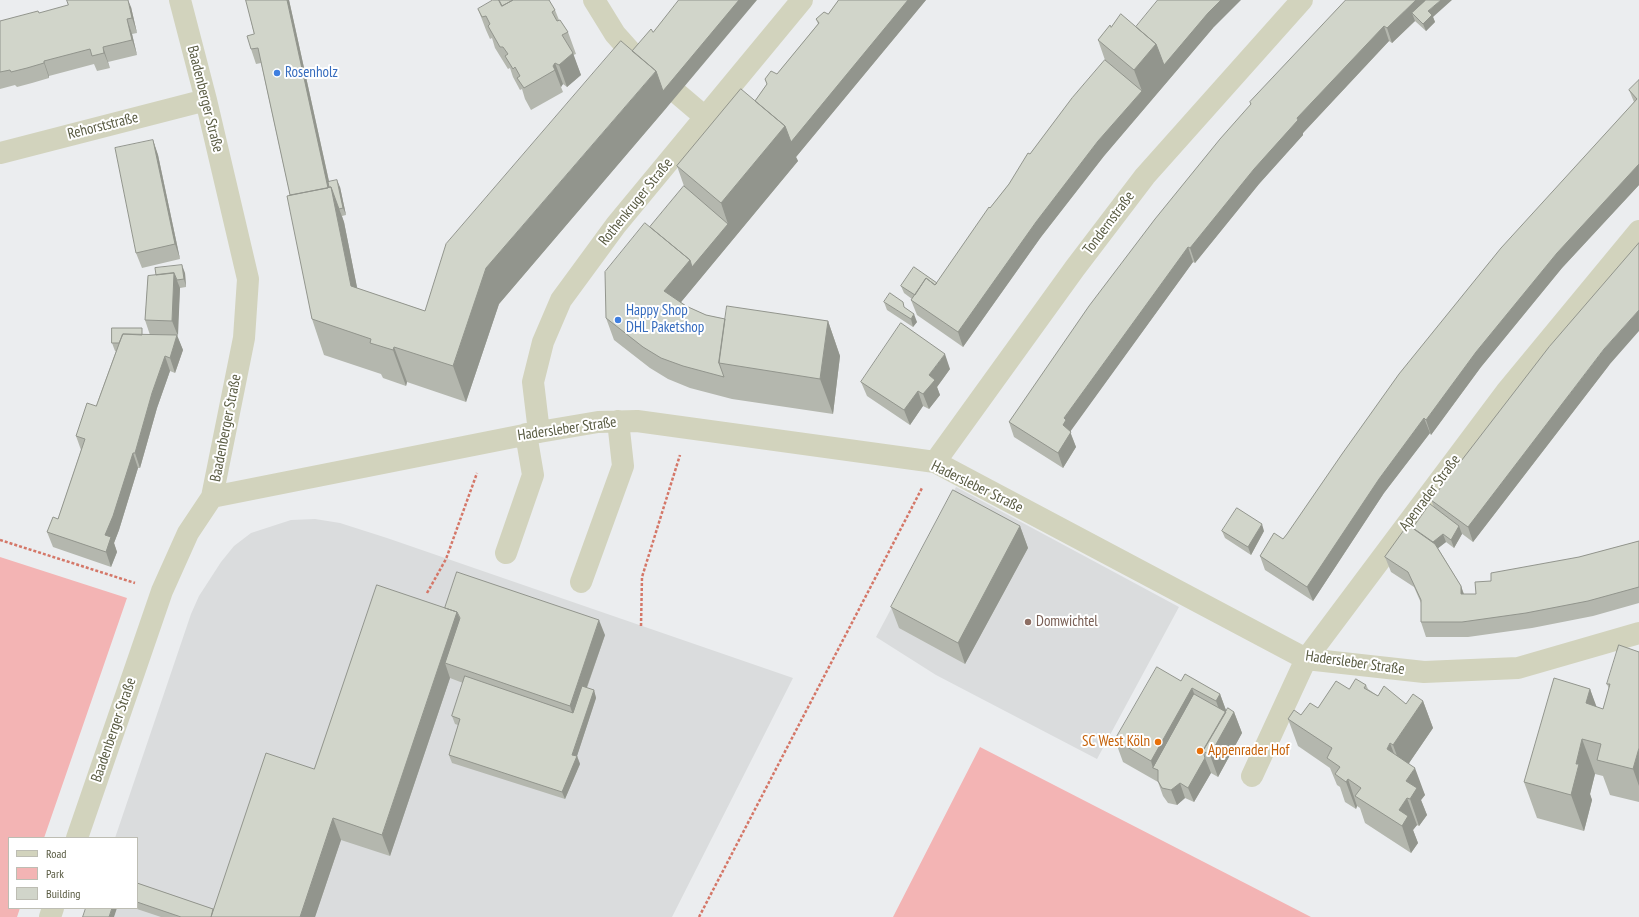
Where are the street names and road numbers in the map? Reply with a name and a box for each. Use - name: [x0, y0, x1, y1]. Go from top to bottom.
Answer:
- street label: Baadenberger Straße: [183, 44, 227, 154]
- street label: Rehorststraße: [66, 109, 140, 143]
- street label: Rothenkruger Straße: [595, 155, 677, 249]
- street label: Tondernstraße: [1079, 188, 1139, 258]
- street label: Baadenberger Straße: [207, 373, 245, 483]
- street label: Hadersleber Straße: [516, 413, 618, 445]
- street label: Apenrader Straße: [1396, 451, 1464, 535]
- street label: Hadersleber Straße: [928, 457, 1026, 517]
- street label: Hadersleber Straße: [1304, 647, 1406, 679]
- street label: Baadenberger Straße: [88, 675, 140, 785]

